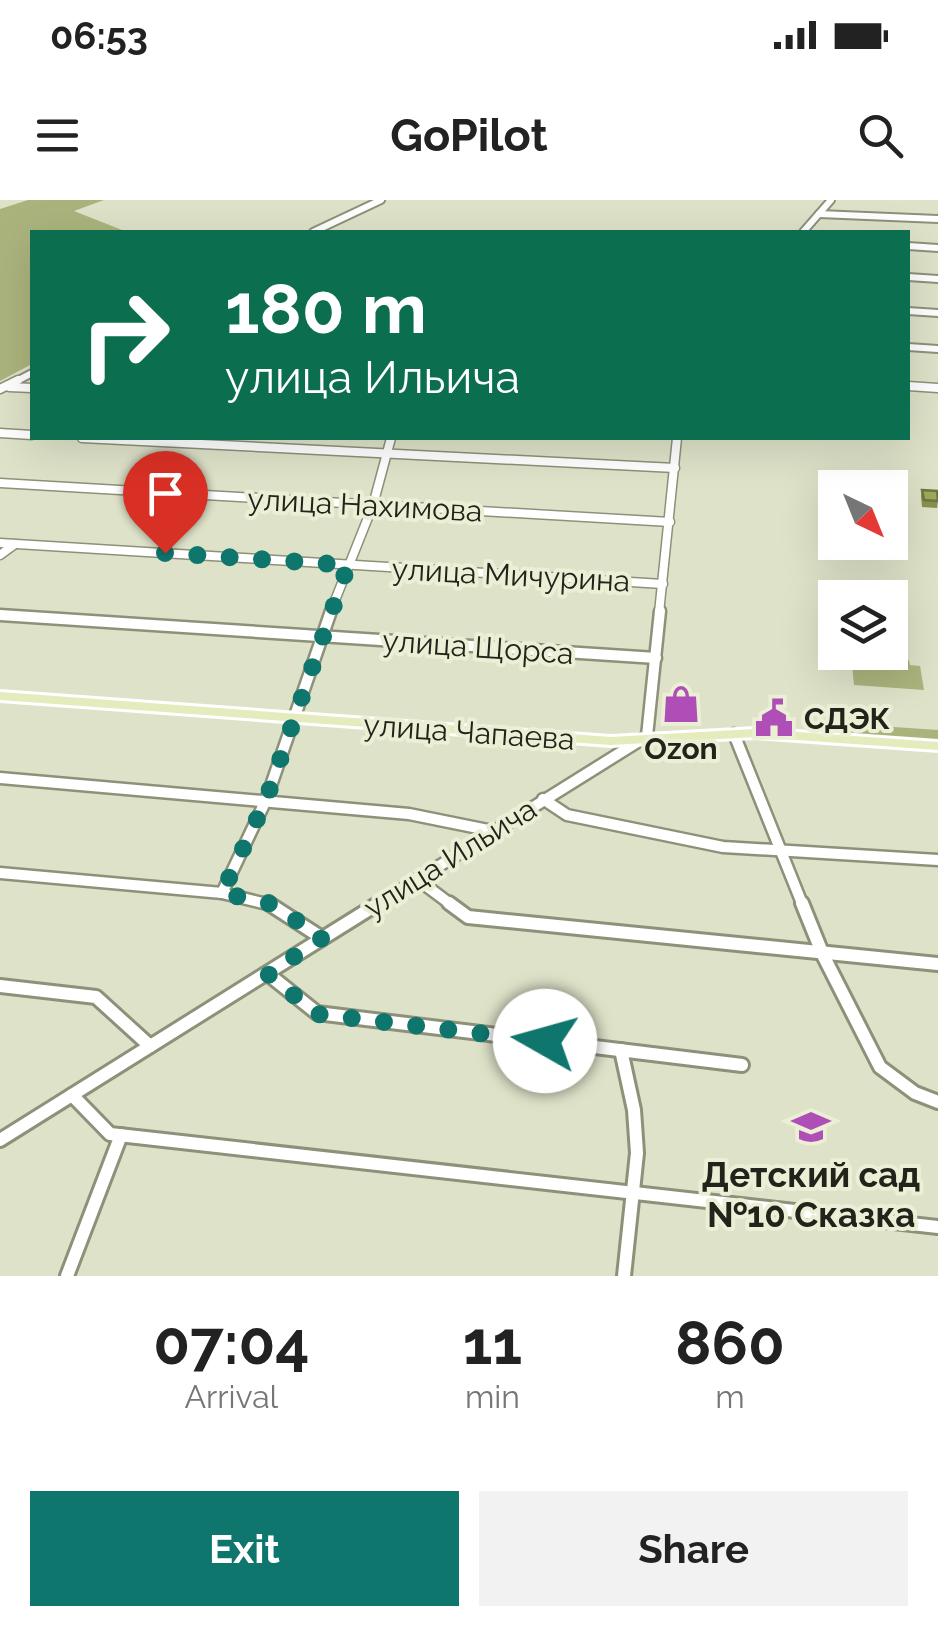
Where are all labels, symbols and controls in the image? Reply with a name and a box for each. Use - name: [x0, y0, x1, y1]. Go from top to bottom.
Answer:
- text: 06:53: [50, 13, 148, 58]
- icon: menu: [30, 108, 85, 163]
- icon: search: [853, 108, 908, 163]
- text: GoPilot: [390, 109, 548, 162]
- text: 180 m: [225, 267, 427, 349]
- icon: right: [60, 270, 190, 400]
- text: улица Ильича: [225, 351, 520, 404]
- pin: [123, 451, 208, 554]
- icon: arrive: [138, 466, 193, 521]
- north arrow: [818, 470, 908, 560]
- map controls: [818, 470, 908, 670]
- street label: улица Нахимова: [247, 481, 483, 529]
- street label: улица Мичурина: [391, 551, 631, 599]
- button: layers: [818, 580, 908, 670]
- street label: улица Щорса: [381, 623, 575, 671]
- shop icon: Ozon: [660, 683, 702, 725]
- public building icon: СДЭК: [753, 697, 795, 739]
- place label: СДЭК: [804, 701, 891, 736]
- street label: улица Чапаева: [362, 707, 576, 757]
- place label: Ozon: [644, 731, 718, 766]
- street label: улица Ильича: [357, 791, 543, 925]
- position arrow: [493, 989, 597, 1093]
- school or university icon: Детский сад №10 Сказка: [790, 1106, 832, 1148]
- place label: Детский сад №10 Сказка: [702, 1154, 920, 1235]
- text: 07:04: [153, 1308, 310, 1378]
- text: 11: [463, 1308, 522, 1378]
- text: 860: [675, 1308, 785, 1378]
- text: Arrival: [184, 1378, 278, 1415]
- text: min: [465, 1378, 520, 1415]
- text: m: [715, 1378, 745, 1415]
- button: Exit: [30, 1491, 459, 1606]
- button: Share: [479, 1491, 908, 1606]

